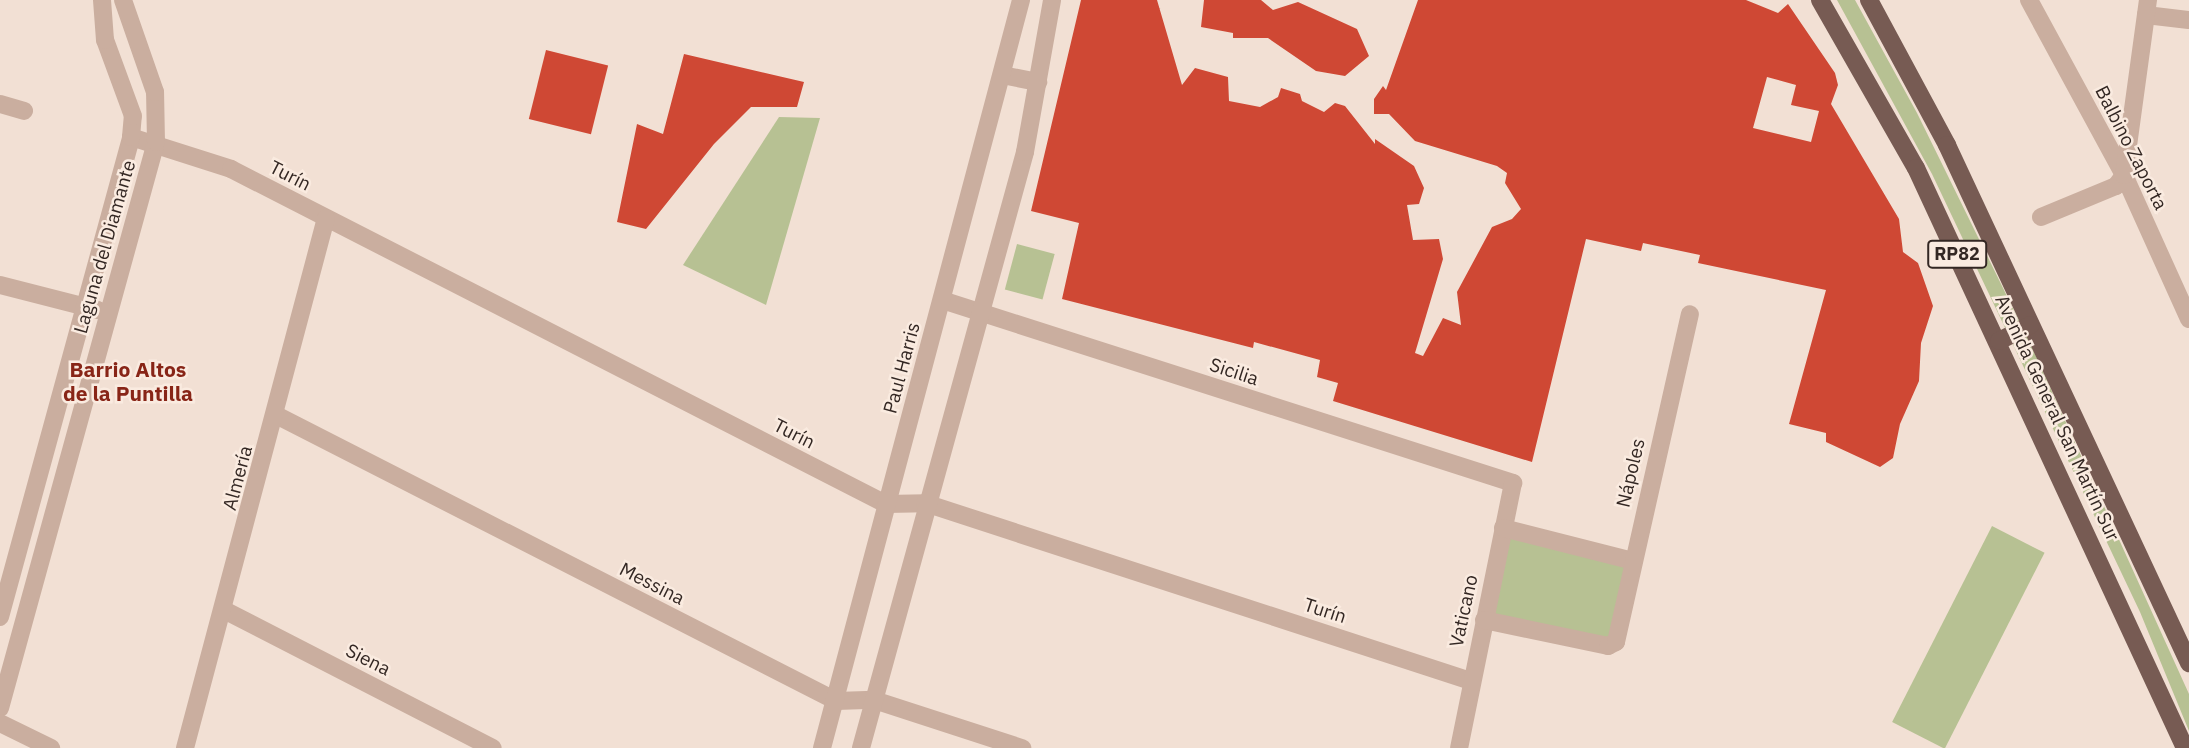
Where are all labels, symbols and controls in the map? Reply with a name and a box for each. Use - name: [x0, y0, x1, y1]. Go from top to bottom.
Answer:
- street label: Balbino Zaporta: [2090, 82, 2172, 214]
- street label: Turín: [266, 156, 314, 196]
- street label: Laguna del Diamante: [69, 158, 141, 336]
- road number: RP82: [1926, 240, 1988, 268]
- street label: Avenida General San Martín Sur: [1990, 291, 2124, 545]
- street label: Paul Harris: [879, 320, 925, 416]
- street label: Sicilia: [1207, 353, 1261, 391]
- district label: Barrio Altos de la Puntilla: [63, 356, 193, 406]
- street label: Turín: [770, 414, 818, 454]
- street label: Nápoles: [1612, 436, 1650, 510]
- street label: Almería: [218, 443, 258, 513]
- street label: Messina: [616, 558, 688, 610]
- street label: Vaticano: [1445, 573, 1483, 649]
- street label: Turín: [1301, 593, 1349, 629]
- street label: Siena: [342, 639, 394, 681]

